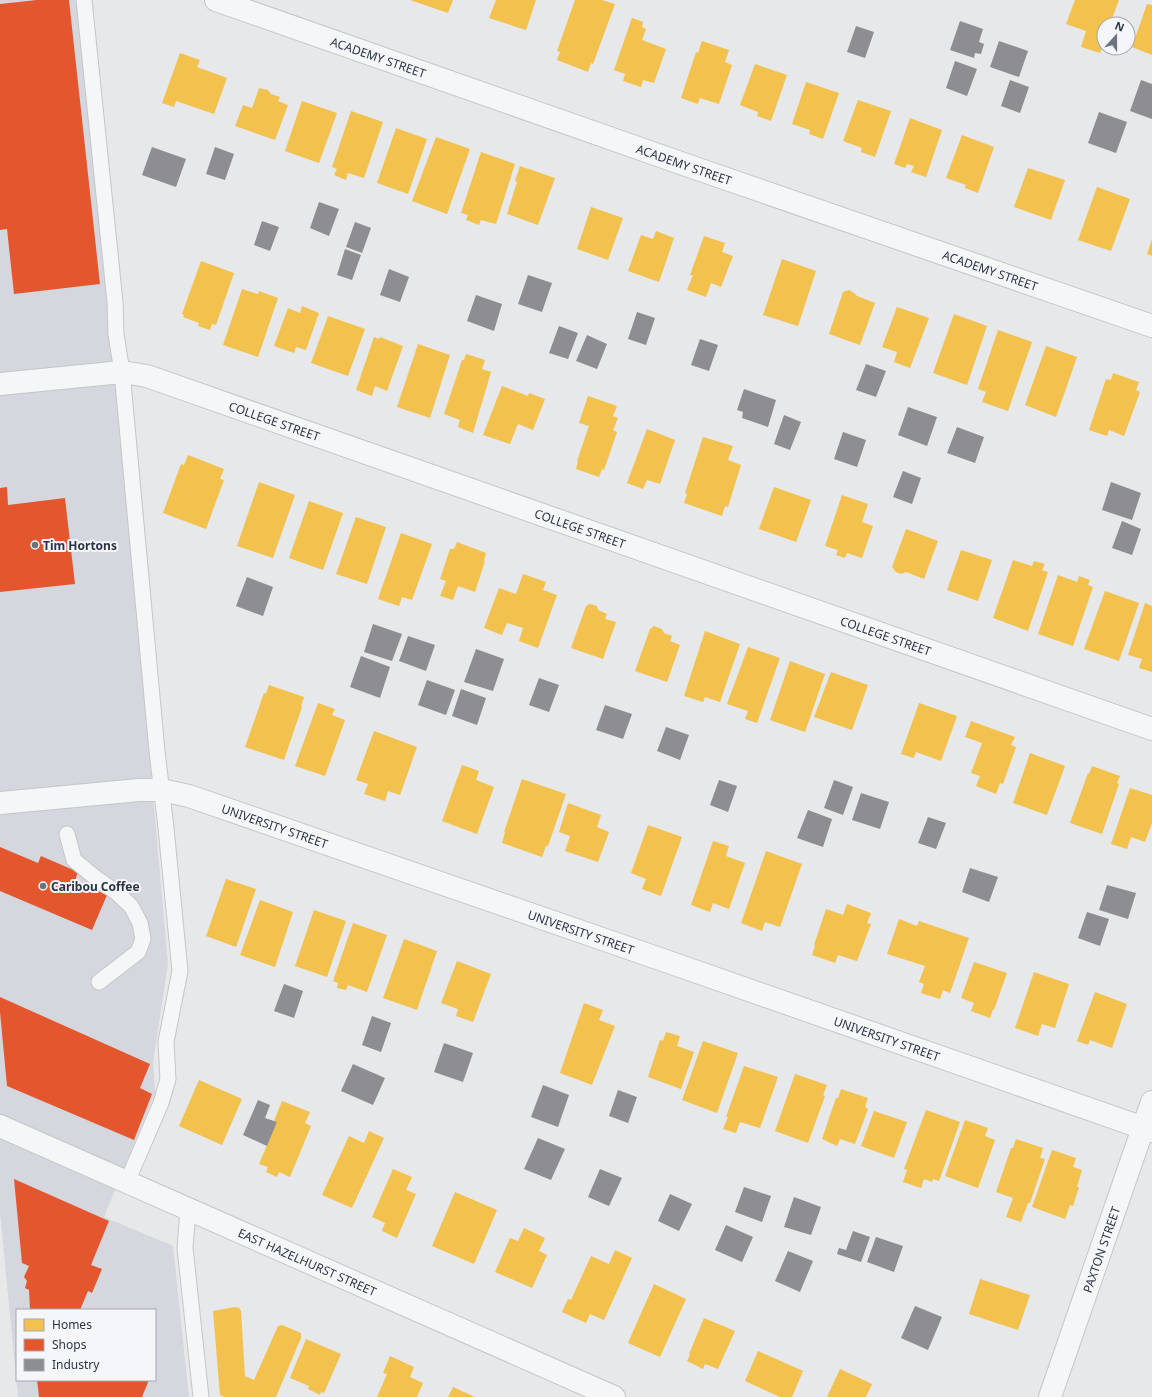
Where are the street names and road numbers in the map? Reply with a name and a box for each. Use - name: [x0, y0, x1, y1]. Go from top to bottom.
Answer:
- street label: ACADEMY STREET: [328, 32, 428, 82]
- street label: ACADEMY STREET: [634, 140, 734, 189]
- street label: ACADEMY STREET: [940, 246, 1040, 295]
- street label: COLLEGE STREET: [227, 397, 323, 445]
- street label: COLLEGE STREET: [532, 504, 628, 552]
- street label: COLLEGE STREET: [838, 612, 934, 659]
- street label: UNIVERSITY STREET: [219, 799, 330, 852]
- street label: UNIVERSITY STREET: [526, 905, 637, 958]
- street label: UNIVERSITY STREET: [831, 1012, 943, 1065]
- street label: PAXTON STREET: [1078, 1204, 1124, 1295]
- street label: EAST HAZELHURST STREET: [236, 1224, 380, 1300]

